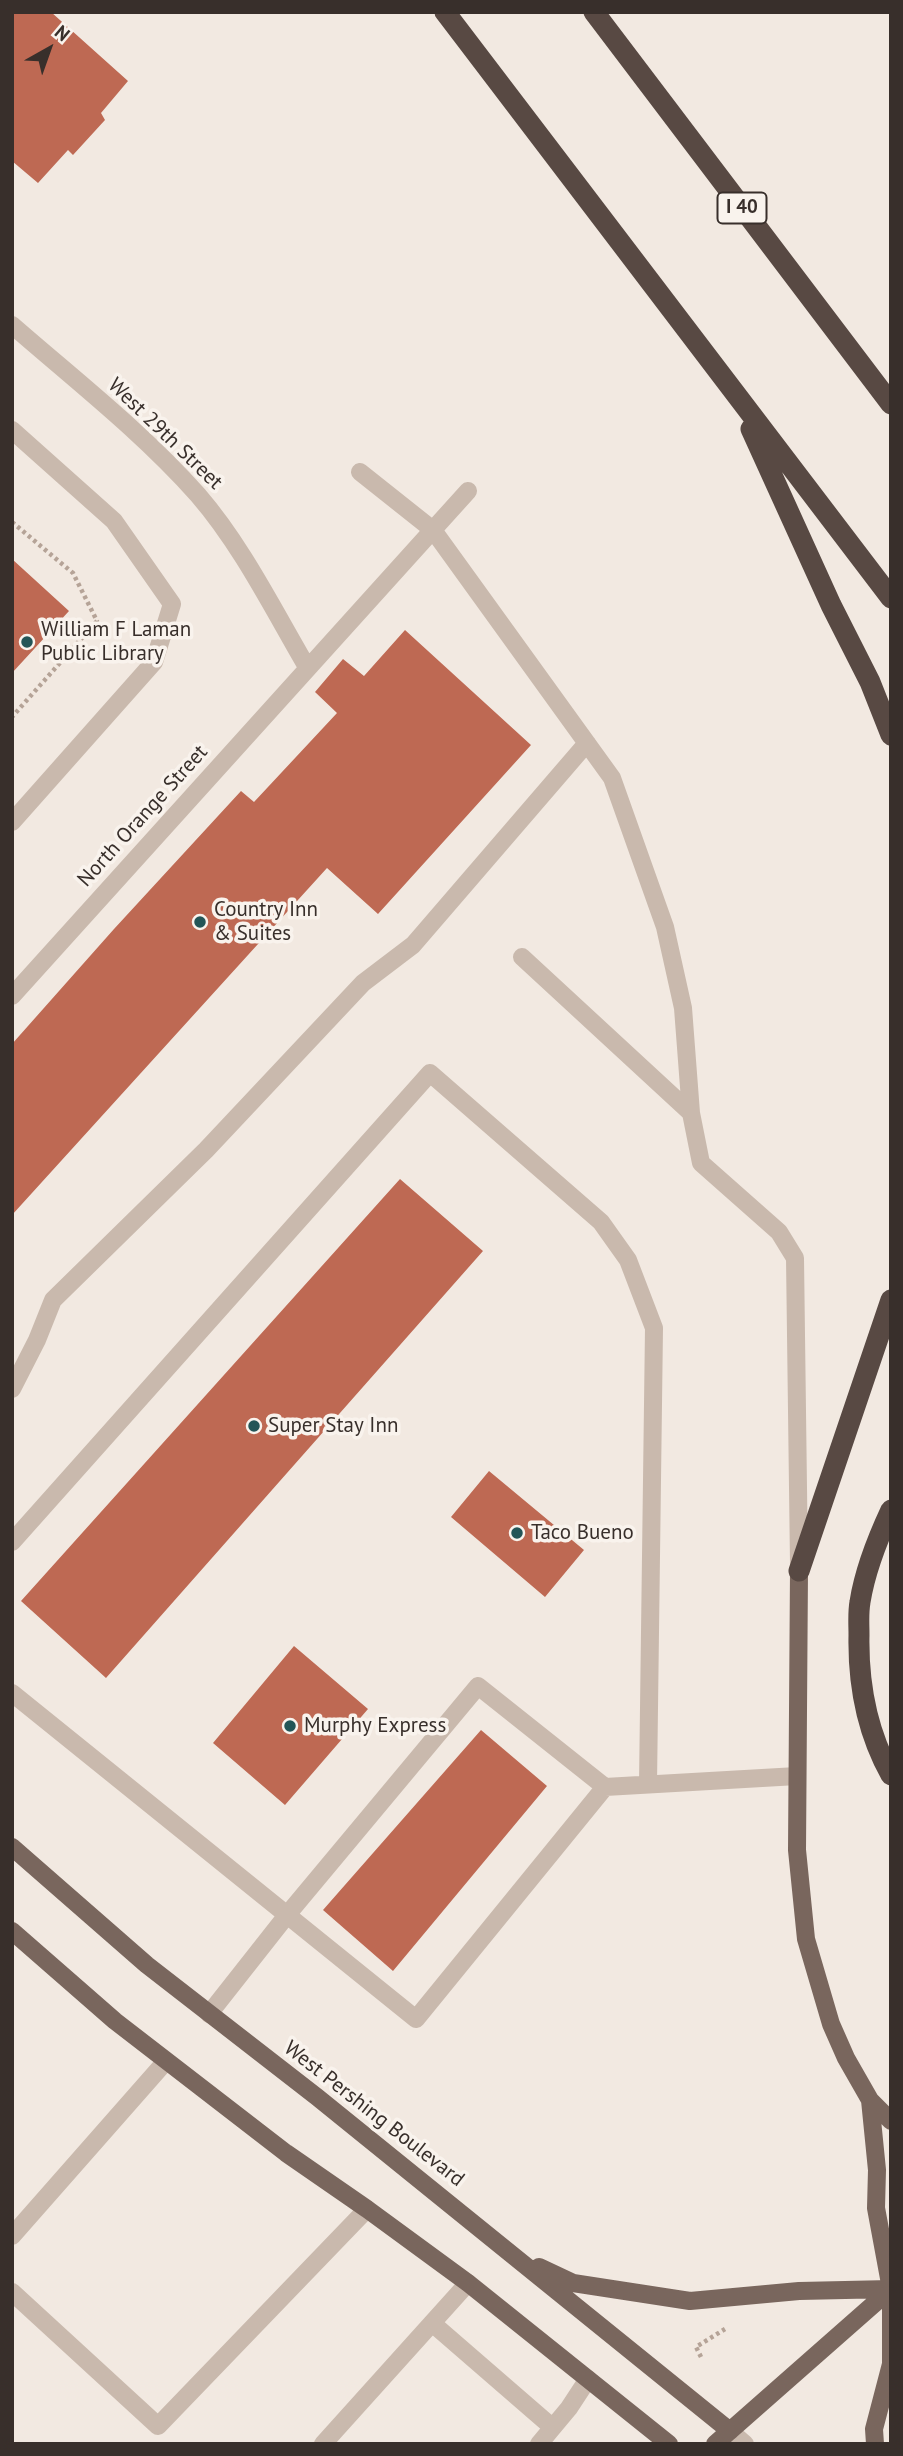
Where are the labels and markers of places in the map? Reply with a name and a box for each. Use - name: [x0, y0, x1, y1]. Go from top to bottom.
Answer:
- place label: William F Laman Public Library: [41, 617, 191, 667]
- marker: William F Laman Public Library: [19, 634, 35, 650]
- place label: Country Inn & Suites: [214, 897, 318, 947]
- marker: Country Inn & Suites: [192, 914, 208, 930]
- place label: Super Stay Inn: [268, 1413, 398, 1439]
- marker: Super Stay Inn: [246, 1418, 262, 1434]
- place label: Taco Bueno: [531, 1520, 634, 1546]
- marker: Taco Bueno: [509, 1525, 525, 1541]
- place label: Murphy Express: [304, 1713, 446, 1739]
- marker: Murphy Express: [282, 1718, 298, 1734]

